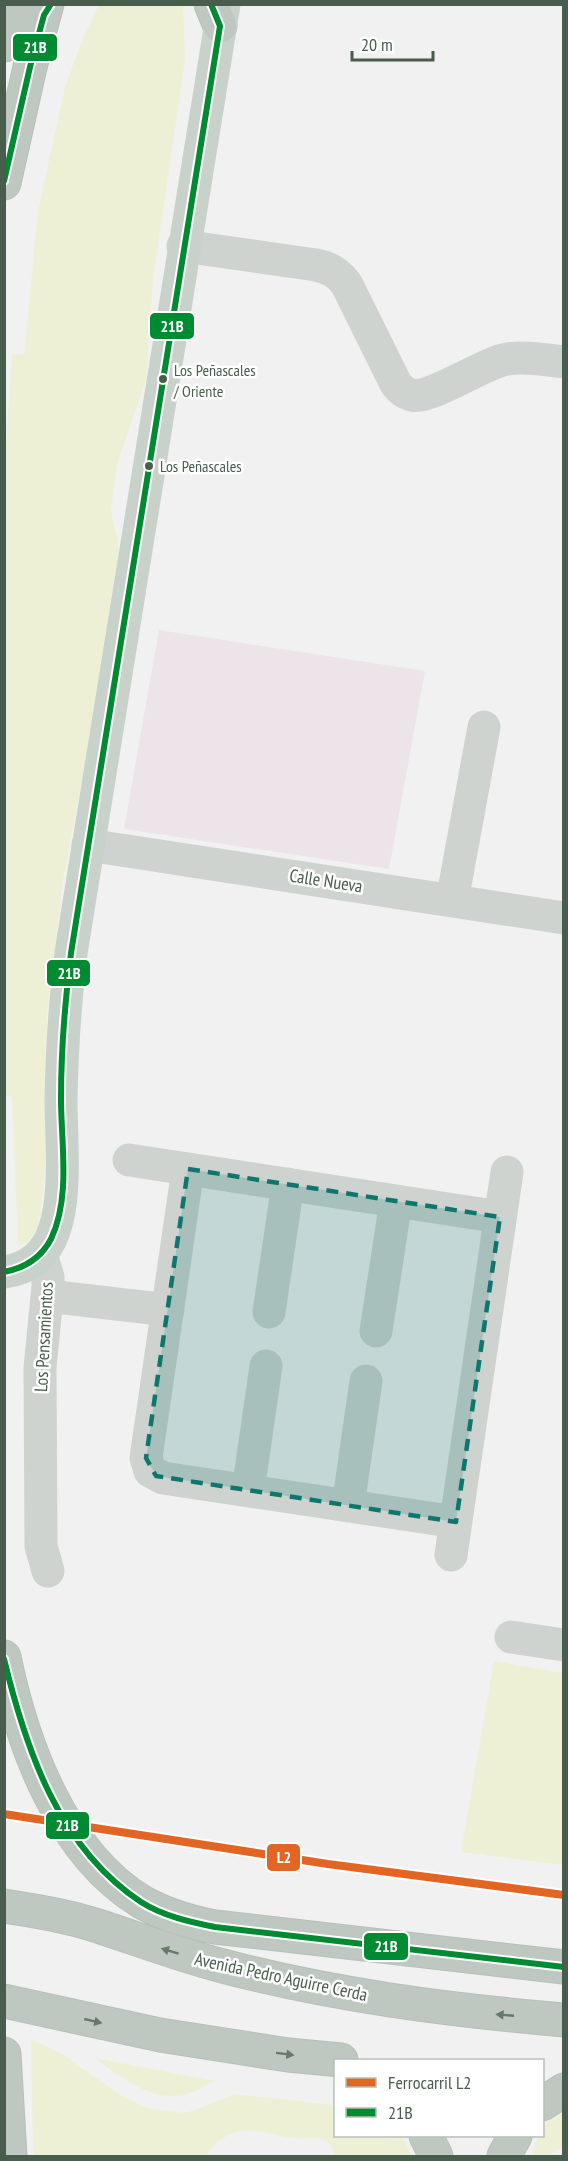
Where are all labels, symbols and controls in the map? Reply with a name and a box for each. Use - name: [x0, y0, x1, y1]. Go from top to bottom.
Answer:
- scale bar: [352, 24, 433, 62]
- line badge: 21B: [12, 33, 58, 62]
- text: 20 m: [361, 33, 393, 56]
- text: 21B: [23, 37, 47, 57]
- line badge: 21B: [149, 312, 195, 340]
- text: 21B: [160, 316, 184, 336]
- place label: Los Peñascales / Oriente: [173, 360, 256, 401]
- marker: Los Peñascales / Oriente: [157, 373, 169, 385]
- place label: Los Peñascales: [160, 456, 242, 476]
- marker: Los Peñascales: [143, 460, 155, 472]
- street label: Calle Nueva: [288, 863, 364, 898]
- line badge: 21B: [46, 959, 91, 987]
- text: 21B: [57, 963, 81, 983]
- street label: Los Pensamientos: [29, 1281, 58, 1393]
- line badge: 21B: [45, 1811, 90, 1840]
- text: 21B: [55, 1815, 79, 1835]
- line badge: L2: [266, 1843, 301, 1872]
- text: L2: [277, 1847, 291, 1867]
- line badge: 21B: [363, 1932, 409, 1961]
- text: 21B: [374, 1936, 398, 1956]
- one-way arrow: [161, 1946, 179, 1955]
- street label: Avenida Pedro Aguirre Cerda: [193, 1947, 370, 2006]
- one-way arrow: [496, 2010, 515, 2020]
- one-way arrow: [83, 2016, 102, 2026]
- one-way arrow: [275, 2050, 294, 2059]
- legend: [334, 2059, 544, 2137]
- text: Ferrocarril L2: [388, 2071, 471, 2094]
- text: 21B: [388, 2101, 413, 2124]

